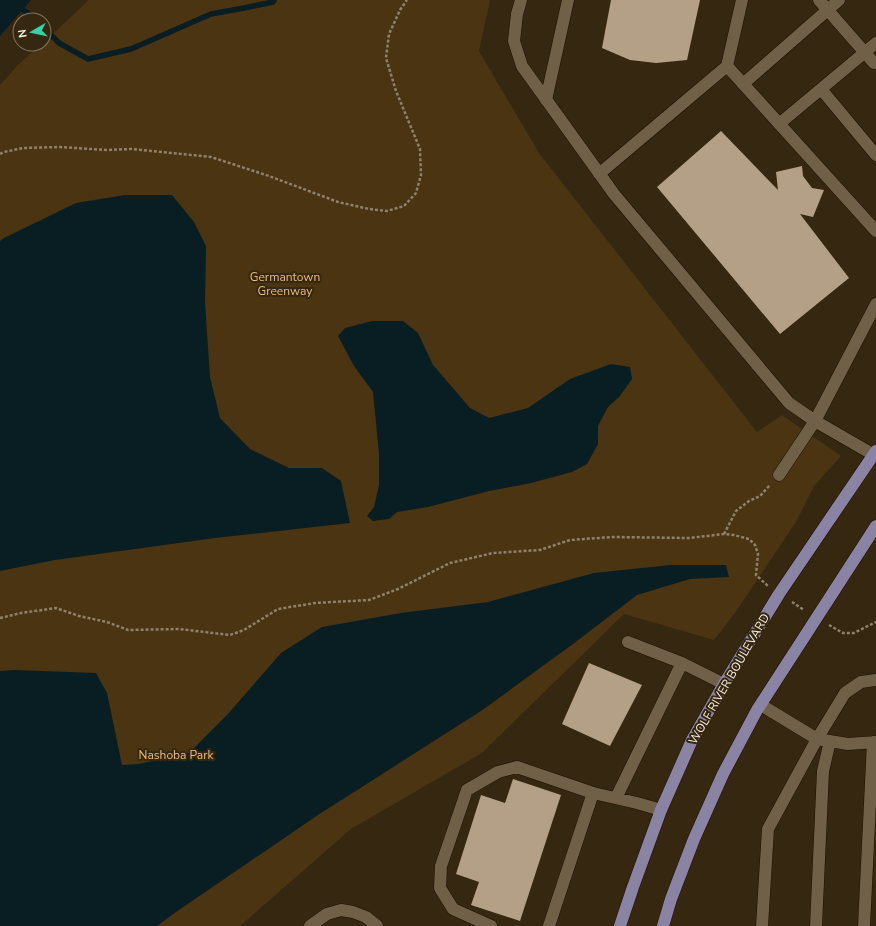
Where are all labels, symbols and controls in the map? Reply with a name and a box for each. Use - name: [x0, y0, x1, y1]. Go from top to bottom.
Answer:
- north arrow: [12, 12, 52, 52]
- text: N: [15, 28, 31, 39]
- park label: Germantown Greenway: [250, 269, 320, 299]
- street label: WOLF RIVER BOULEVARD: [685, 611, 773, 747]
- park label: Nashoba Park: [139, 747, 214, 763]

